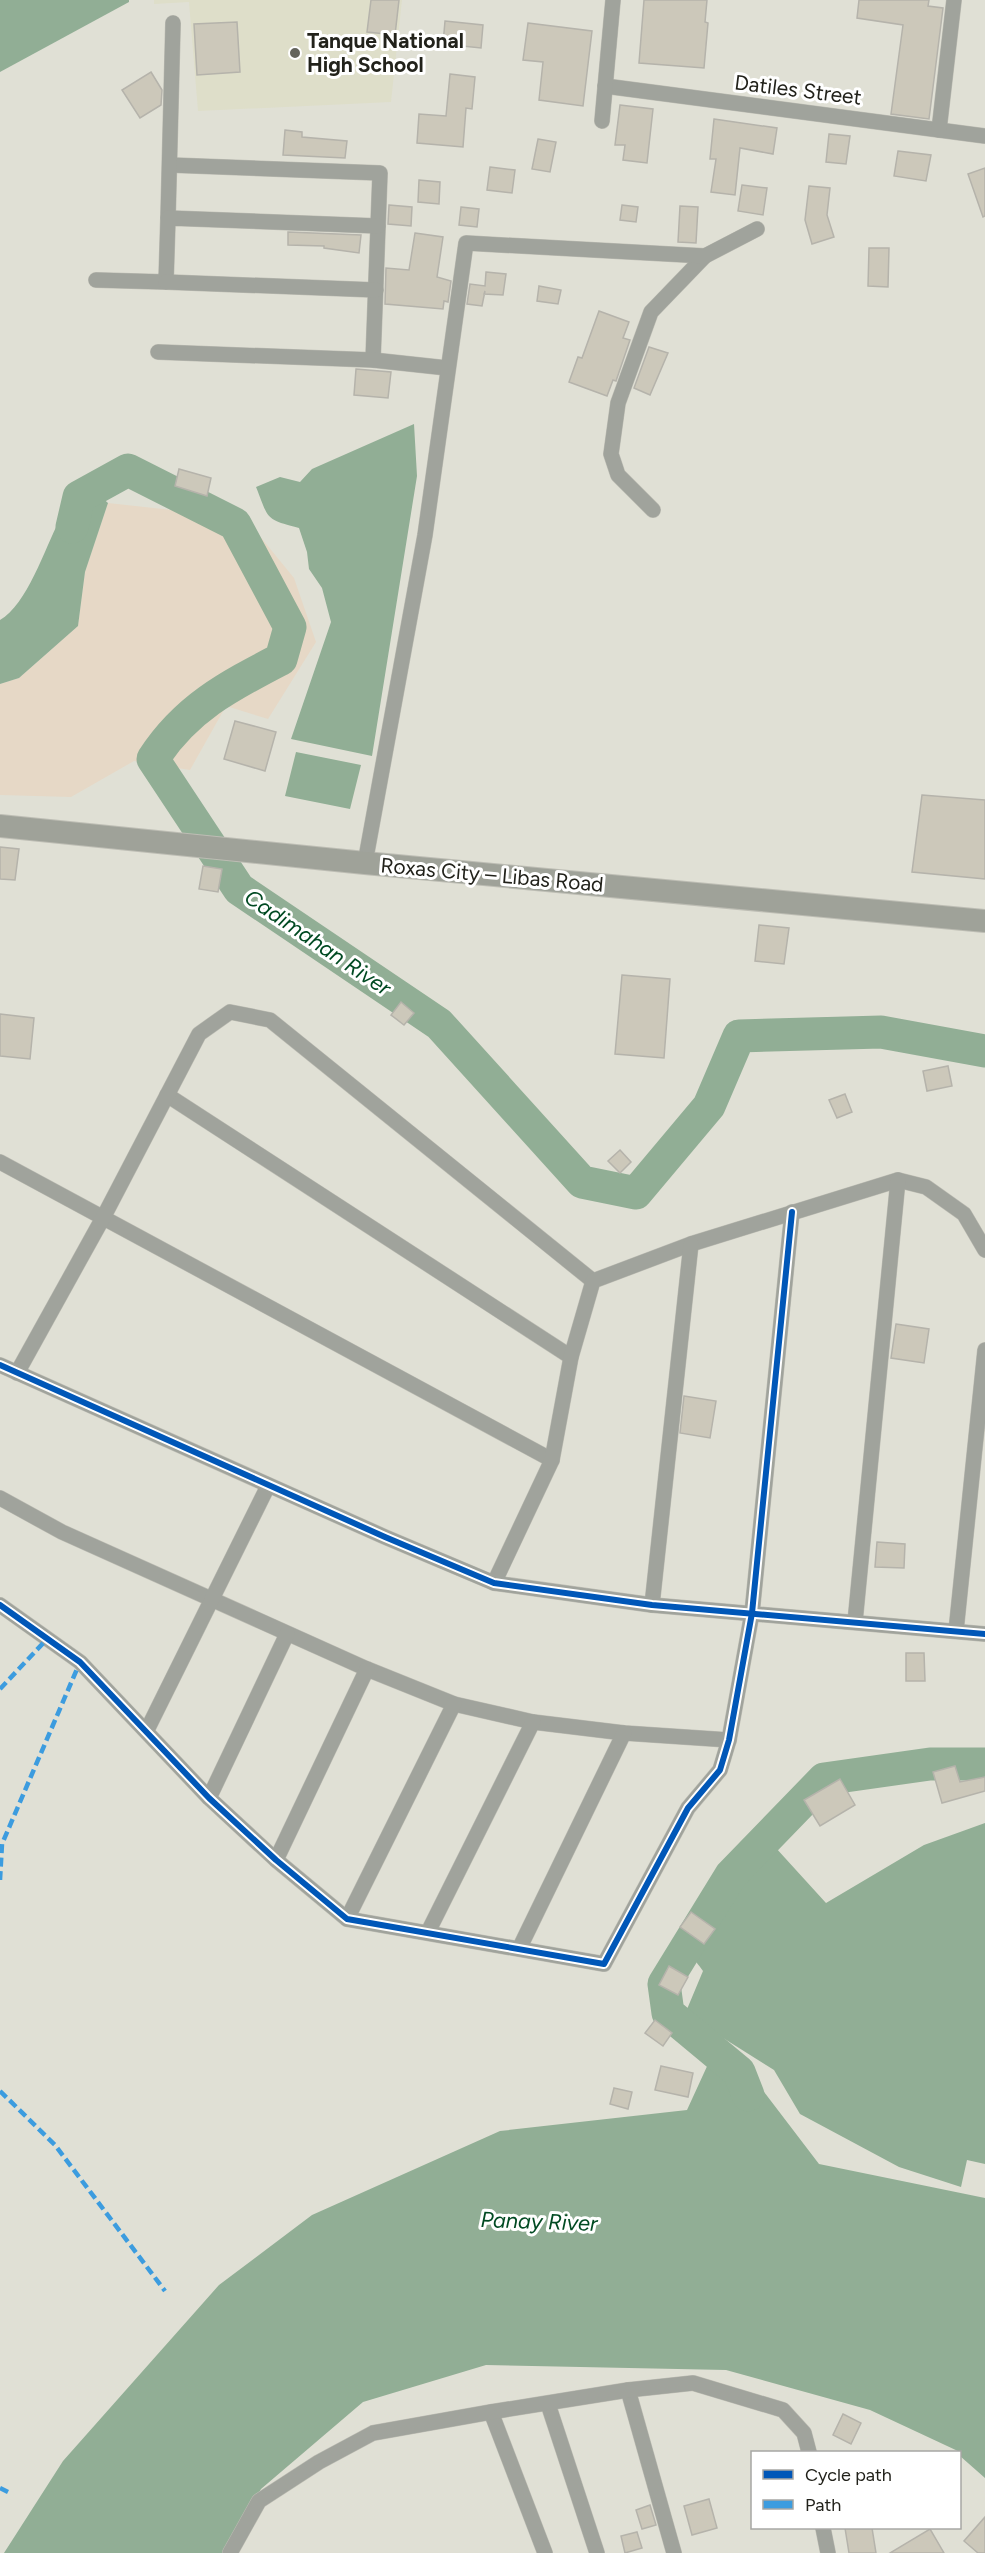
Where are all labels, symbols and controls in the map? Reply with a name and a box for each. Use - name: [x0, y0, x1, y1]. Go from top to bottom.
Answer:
- place label: Tanque National High School: [307, 28, 464, 77]
- marker: Tanque National High School: [288, 46, 302, 60]
- street label: Datiles Street: [733, 69, 863, 110]
- street label: Roxas City – Libas Road: [379, 852, 605, 897]
- water label: Cadimahan River: [239, 883, 397, 1002]
- water label: Panay River: [480, 2206, 600, 2237]
- legend: [751, 2451, 961, 2529]
- text: Cycle path: [805, 2464, 892, 2486]
- text: Path: [805, 2494, 841, 2516]

